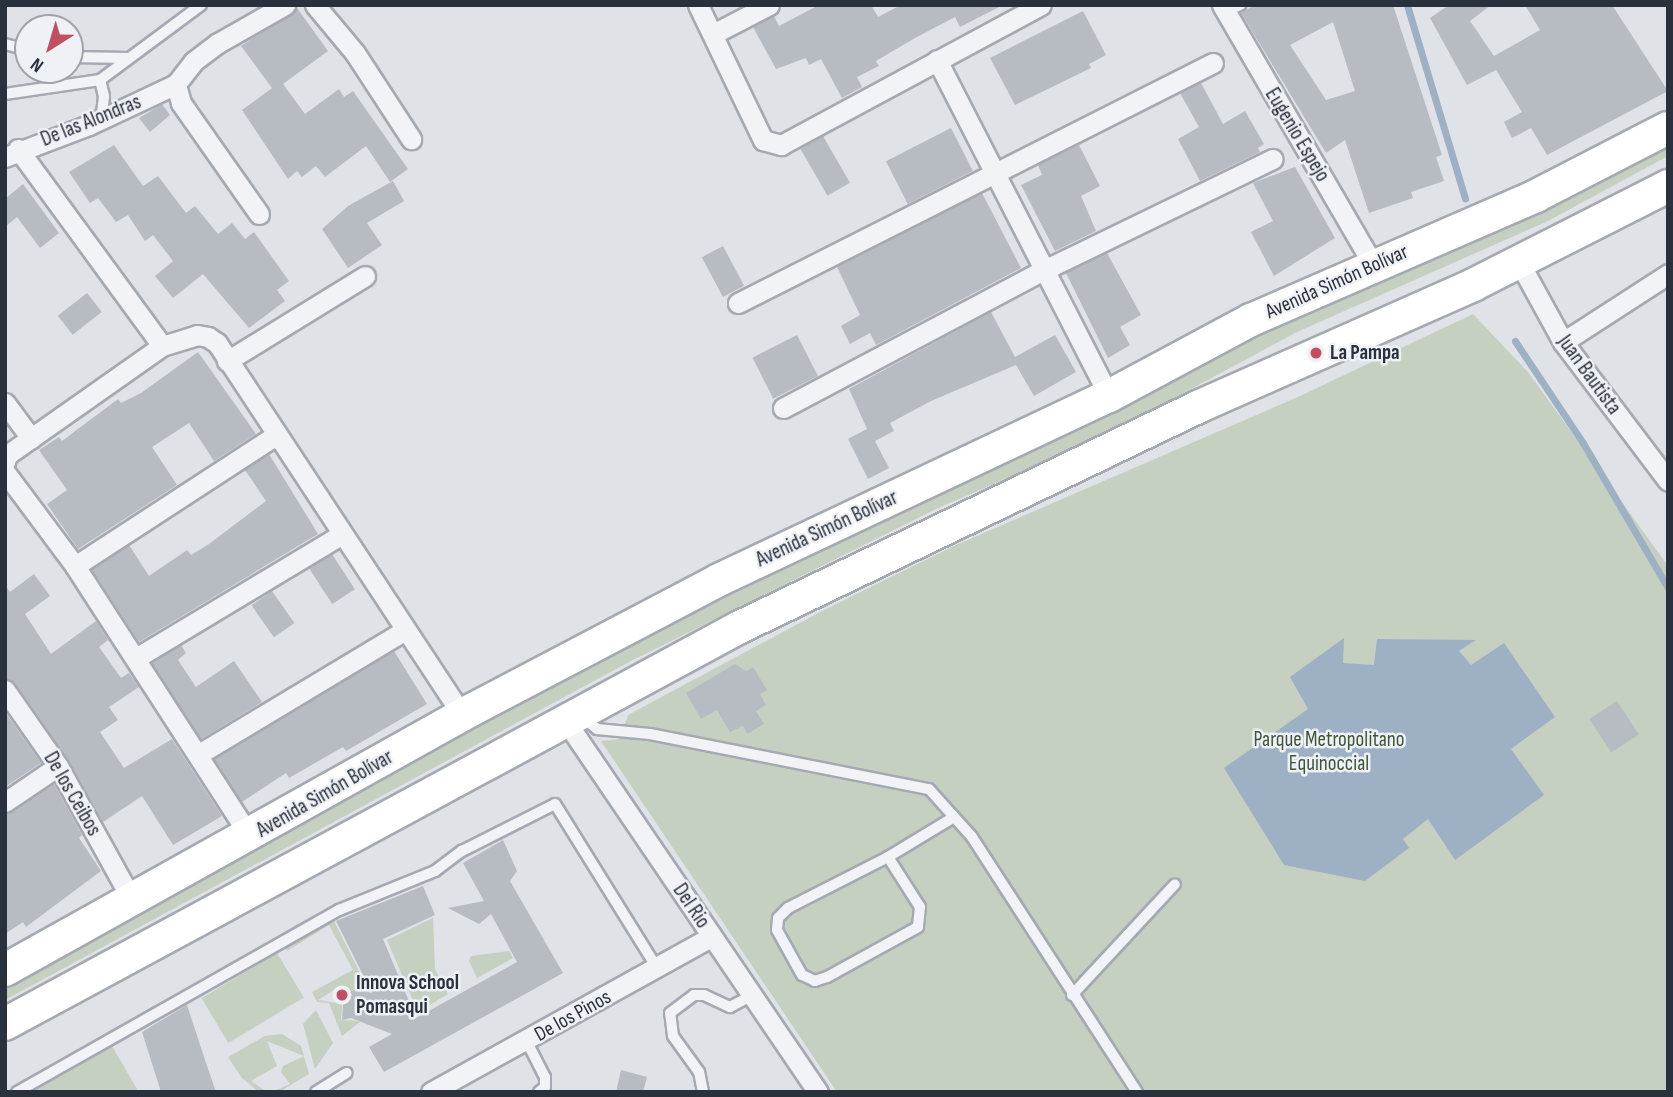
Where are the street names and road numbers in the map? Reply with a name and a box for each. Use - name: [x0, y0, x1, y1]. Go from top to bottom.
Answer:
- street label: Eugenio Espejo: [1259, 84, 1335, 186]
- street label: De las Alondras: [37, 89, 145, 153]
- street label: Avenida Simón Bolívar: [1262, 239, 1412, 325]
- street label: Juan Bautista: [1552, 330, 1626, 420]
- street label: Avenida Simón Bolívar: [752, 485, 902, 573]
- street label: Avenida Simón Bolívar: [252, 745, 398, 843]
- street label: De los Ceibos: [38, 747, 106, 841]
- street label: Del Rio: [667, 879, 715, 933]
- street label: De los Pinos: [530, 985, 616, 1047]

